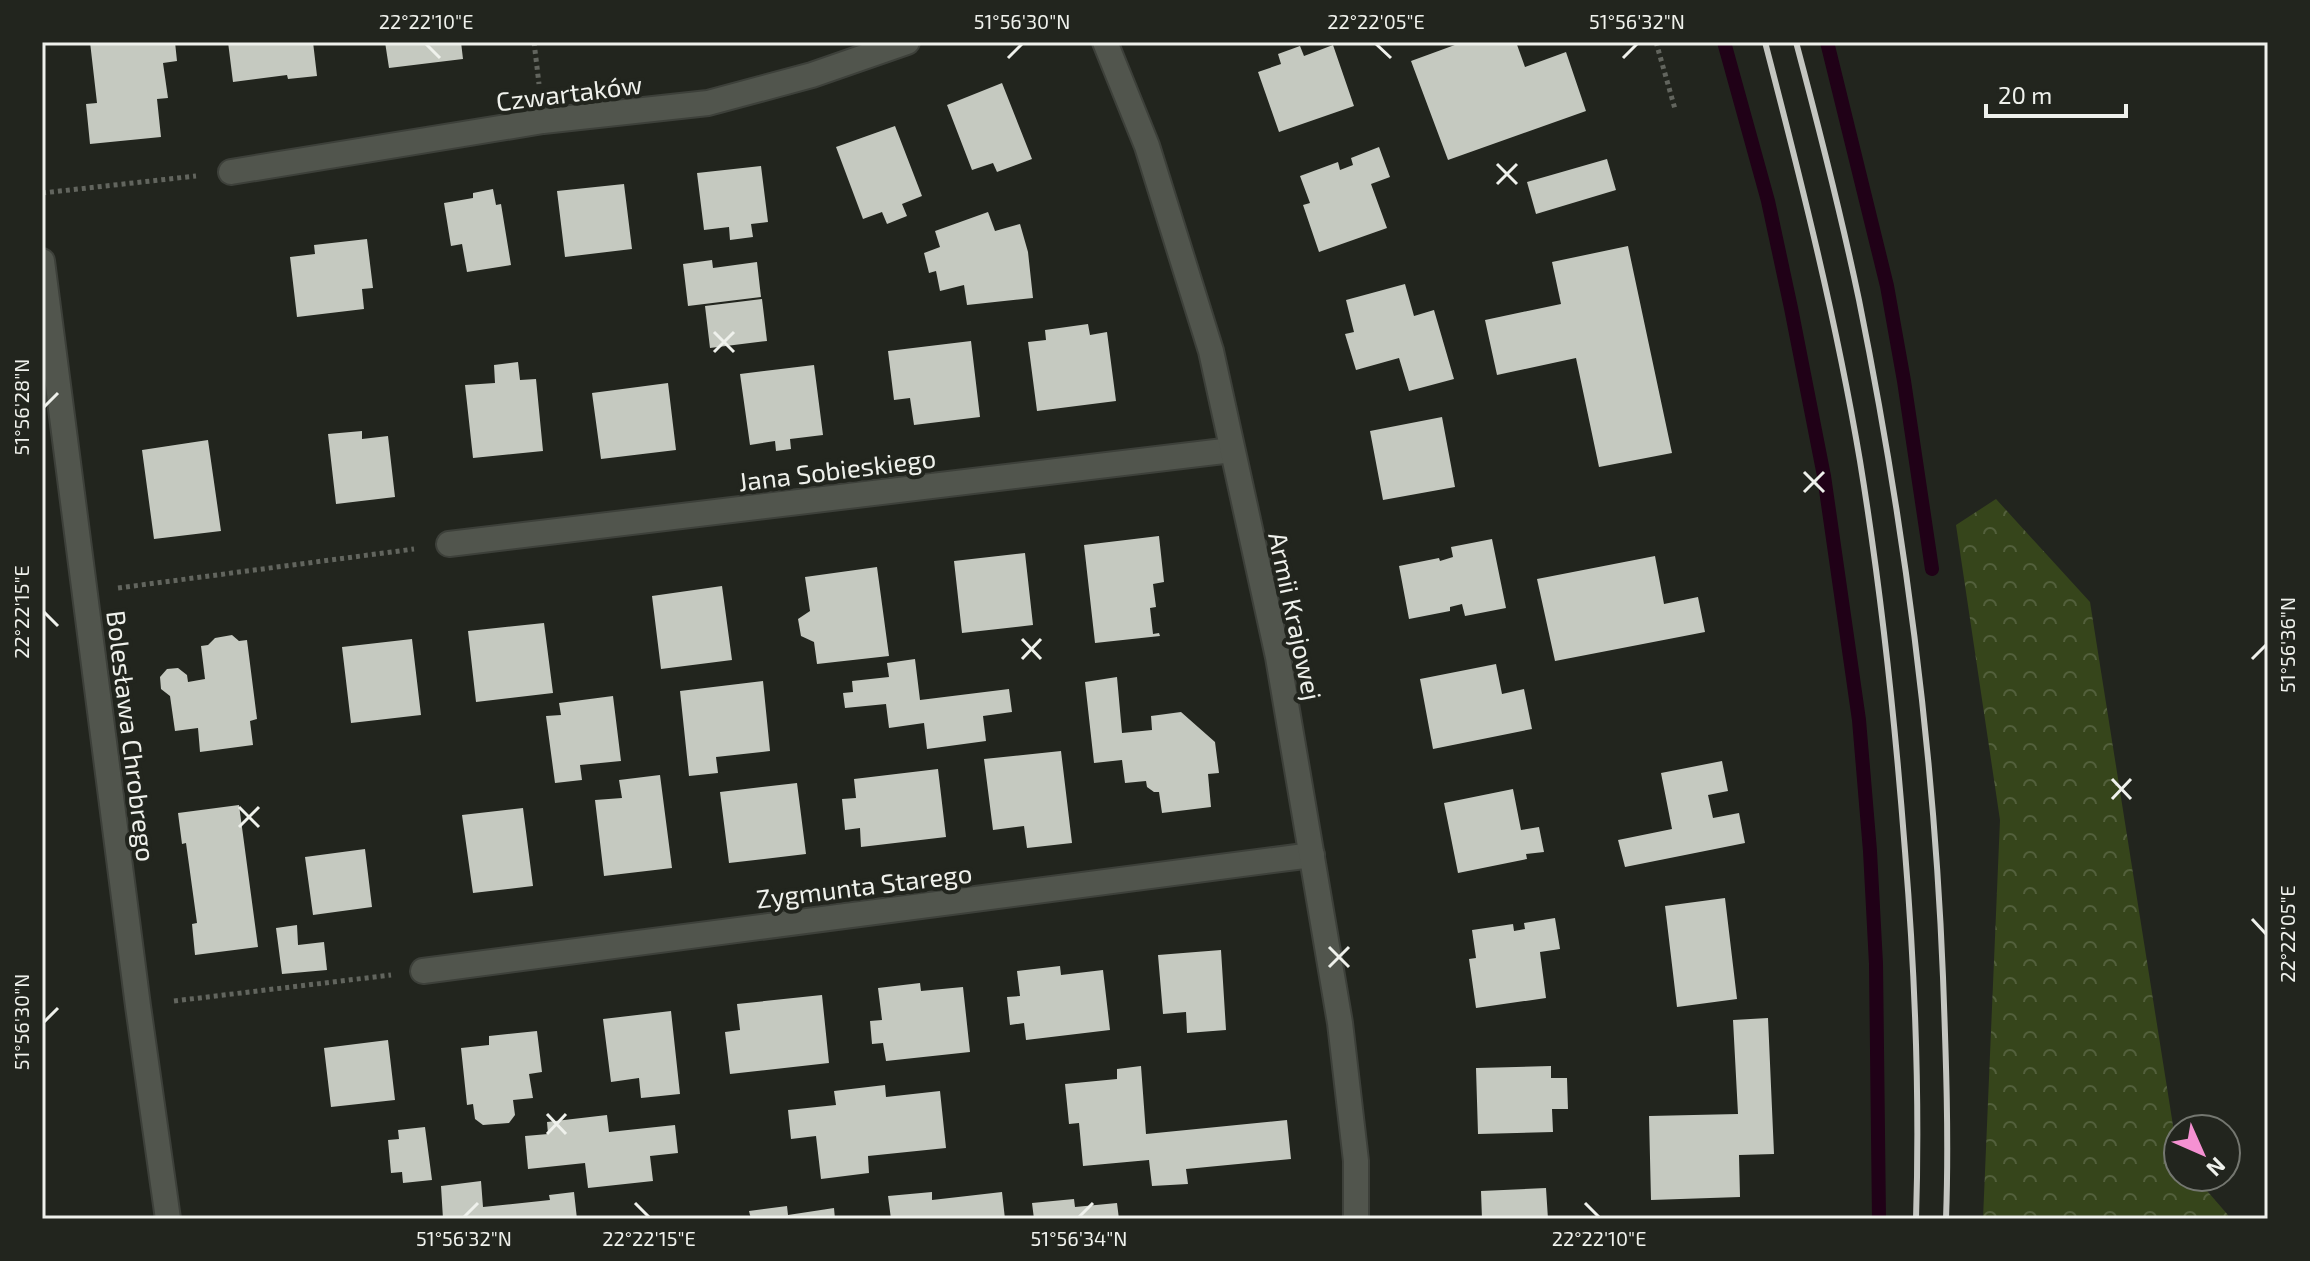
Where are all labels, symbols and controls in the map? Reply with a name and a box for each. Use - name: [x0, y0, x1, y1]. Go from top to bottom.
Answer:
- text: 22°22'10"E: [379, 9, 473, 33]
- text: 51°56'30"N: [974, 9, 1070, 33]
- text: 22°22'05"E: [1327, 9, 1425, 33]
- text: 51°56'32"N: [1589, 9, 1685, 33]
- street label: Czwartaków: [494, 68, 644, 116]
- scale bar: [1986, 68, 2126, 118]
- text: 20 m: [1998, 80, 2052, 109]
- text: 51°56'28"N: [9, 359, 33, 455]
- street label: Jana Sobieskiego: [736, 441, 938, 497]
- street label: Armii Krajowej: [1263, 529, 1329, 703]
- text: 22°22'15"E: [9, 565, 33, 659]
- text: 51°56'36"N: [2275, 597, 2299, 693]
- street label: Bolesława Chrobrego: [101, 609, 163, 863]
- street label: Zygmunta Starego: [754, 856, 974, 914]
- text: 22°22'05"E: [2275, 885, 2299, 983]
- text: 51°56'30"N: [9, 974, 33, 1070]
- north arrow: [2162, 1113, 2242, 1193]
- text: N: [2202, 1153, 2232, 1183]
- text: 51°56'32"N: [416, 1226, 512, 1250]
- text: 22°22'15"E: [602, 1226, 696, 1250]
- text: 51°56'34"N: [1031, 1226, 1127, 1250]
- text: 22°22'10"E: [1552, 1226, 1646, 1250]

